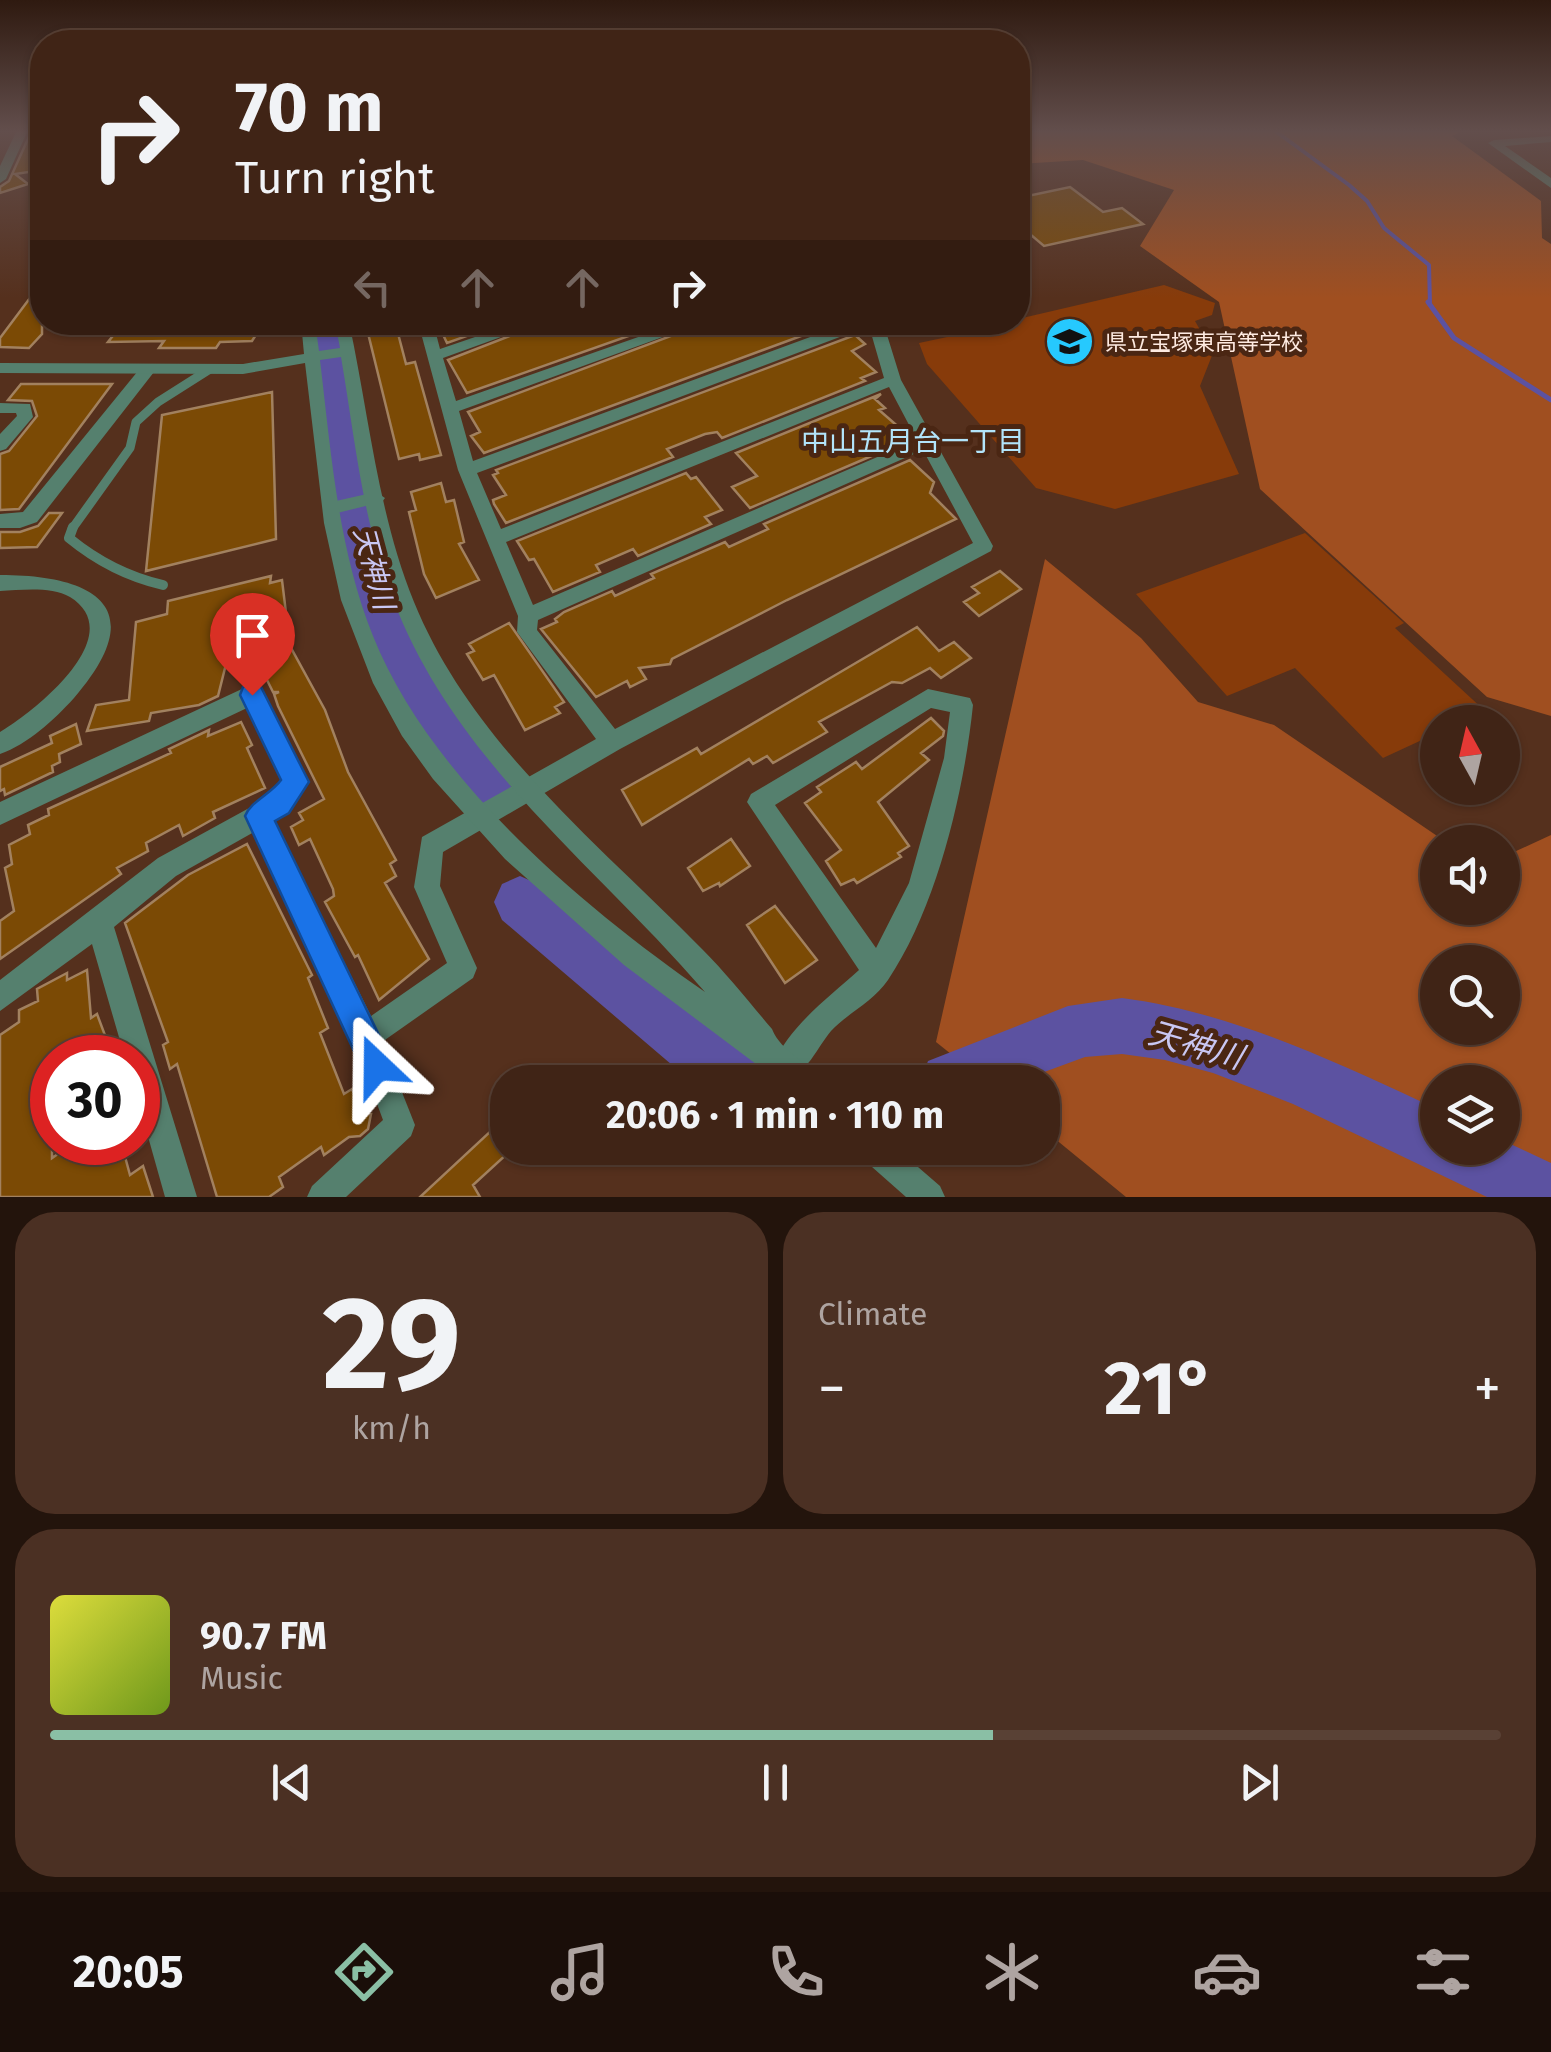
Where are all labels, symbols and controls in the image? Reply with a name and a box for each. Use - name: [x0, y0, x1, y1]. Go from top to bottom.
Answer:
- text: 70 m: [235, 66, 384, 150]
- icon: right: [70, 70, 200, 200]
- text: Turn right: [235, 151, 434, 205]
- icon: left: [345, 260, 400, 315]
- icon: ahead: [450, 260, 505, 315]
- icon: ahead: [555, 260, 610, 315]
- icon: right: [660, 260, 715, 315]
- school or university icon: 県立宝塚東高等学校: [1044, 316, 1096, 368]
- place label: 県立宝塚東高等学校: [1105, 329, 1303, 356]
- district label: 中山五月台一丁目: [801, 425, 1025, 458]
- water label: 天神川: [347, 523, 402, 616]
- pin: [210, 593, 295, 696]
- icon: arrive: [225, 608, 280, 663]
- north arrow: [1420, 705, 1520, 805]
- map controls: [1420, 705, 1520, 1165]
- button: sound: [1420, 825, 1520, 925]
- button: search: [1420, 945, 1520, 1045]
- position arrow: [325, 1014, 429, 1118]
- water label: 天神川: [1145, 1014, 1250, 1077]
- speed limit sign: 30: [30, 1035, 160, 1165]
- button: layers: [1420, 1065, 1520, 1165]
- text: 20:06 · 1 min · 110 m: [606, 1092, 944, 1138]
- text: 29: [322, 1266, 461, 1422]
- text: Climate: [818, 1295, 927, 1333]
- text: 21°: [1104, 1344, 1215, 1434]
- text: −: [818, 1356, 846, 1422]
- text: +: [1474, 1356, 1501, 1422]
- text: km/h: [352, 1409, 431, 1447]
- text: 90.7 FM: [200, 1613, 327, 1659]
- text: Music: [200, 1659, 283, 1697]
- icon: previous: [264, 1755, 319, 1810]
- icon: pause: [748, 1755, 803, 1810]
- icon: next: [1232, 1755, 1287, 1810]
- icon: directions: [329, 1937, 399, 2007]
- icon: music: [545, 1937, 615, 2007]
- icon: phone: [761, 1937, 831, 2007]
- icon: climate: [977, 1937, 1047, 2007]
- icon: car: [1192, 1937, 1262, 2007]
- icon: filters: [1408, 1937, 1478, 2007]
- text: 20:05: [73, 1945, 184, 1999]

